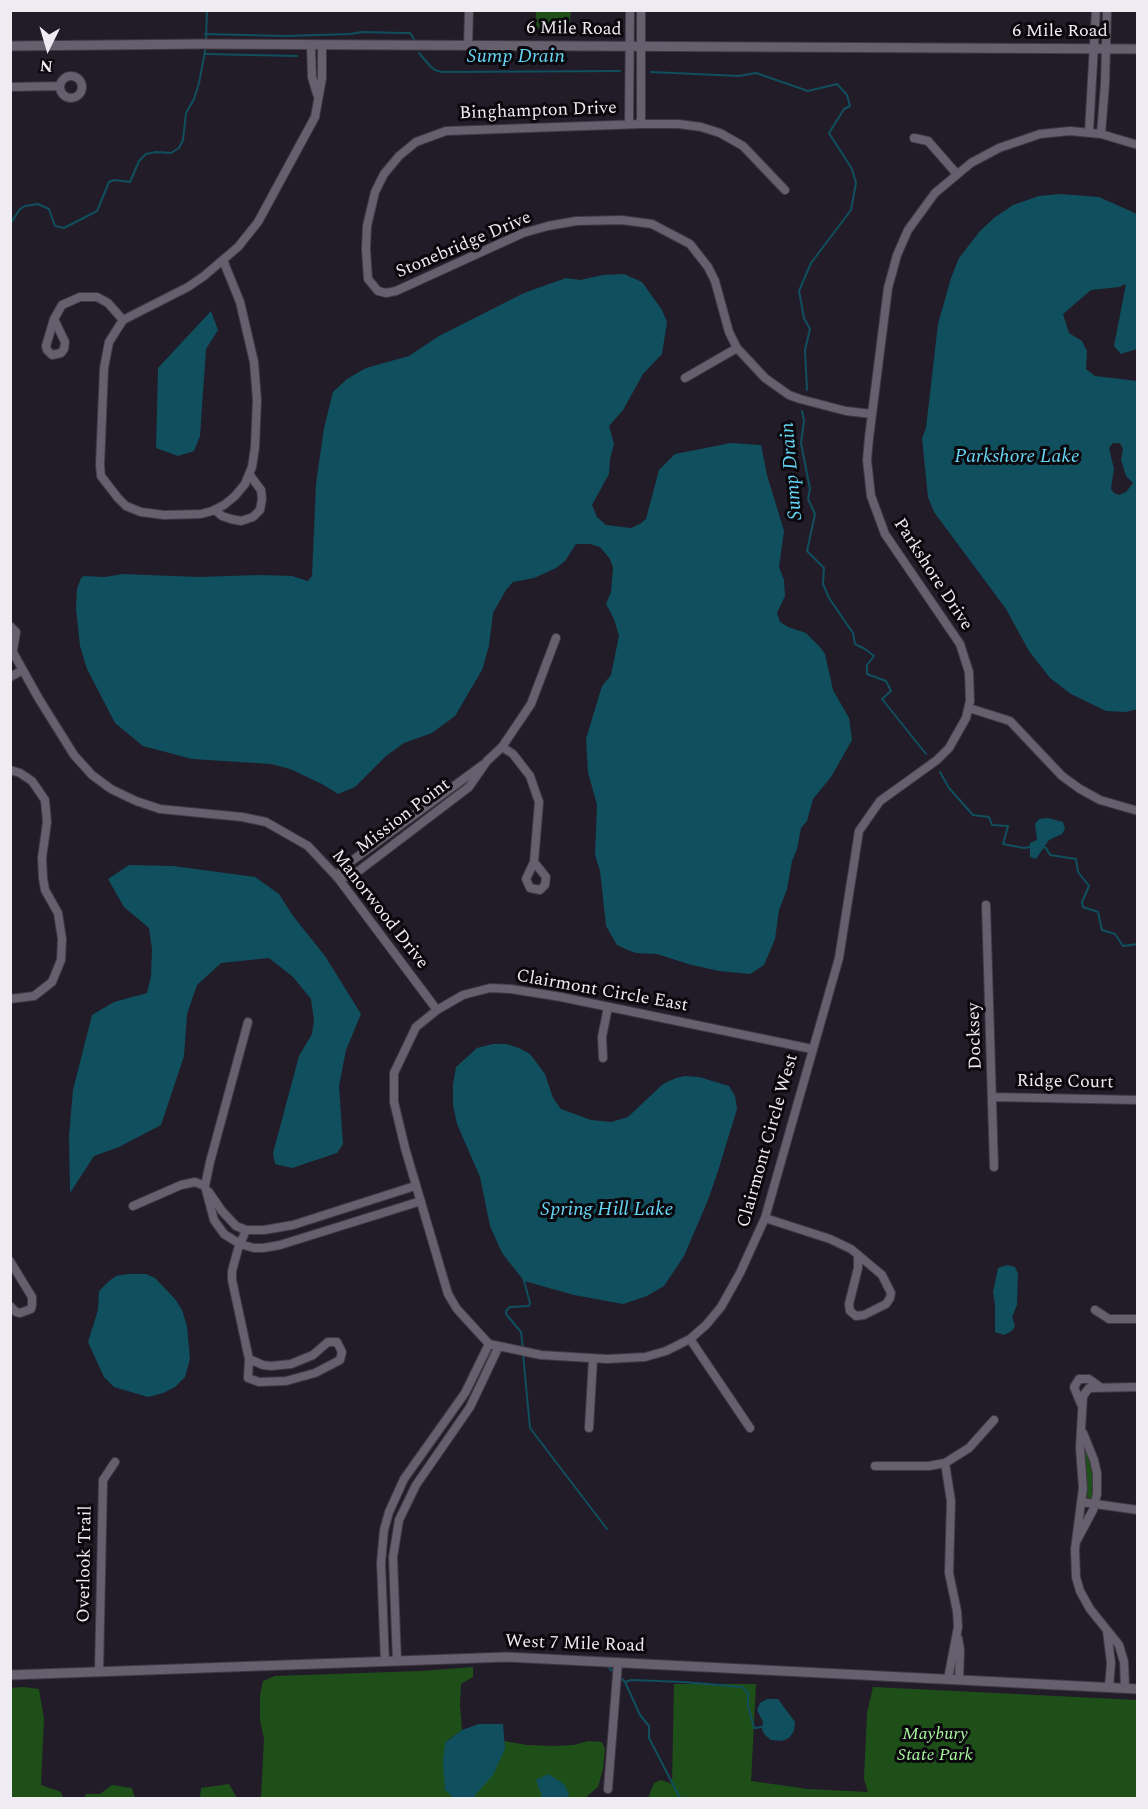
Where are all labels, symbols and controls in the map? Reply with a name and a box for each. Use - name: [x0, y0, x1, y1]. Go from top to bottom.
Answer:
- north arrow: [18, 18, 78, 78]
- street label: 6 Mile Road: [526, 18, 622, 42]
- street label: 6 Mile Road: [1012, 21, 1108, 43]
- water label: Sump Drain: [467, 46, 565, 70]
- text: N: [39, 53, 54, 78]
- street label: Binghampton Drive: [459, 98, 617, 126]
- street label: Stonebridge Drive: [393, 208, 535, 284]
- water label: Sump Drain: [777, 421, 809, 521]
- water label: Parkshore Lake: [954, 446, 1080, 470]
- street label: Parkshore Drive: [888, 515, 976, 635]
- street label: Mission Point: [353, 775, 455, 859]
- street label: Manorwood Drive: [326, 846, 432, 974]
- street label: Clairmont Circle East: [514, 966, 690, 1018]
- street label: Docksey: [964, 1002, 988, 1070]
- street label: Clairmont Circle West: [734, 1052, 804, 1230]
- street label: Ridge Court: [1016, 1071, 1114, 1095]
- water label: Spring Hill Lake: [541, 1199, 673, 1223]
- street label: Overlook Trail: [74, 1505, 98, 1623]
- street label: West 7 Mile Road: [505, 1632, 645, 1658]
- park label: Maybury State Park: [897, 1724, 973, 1766]

